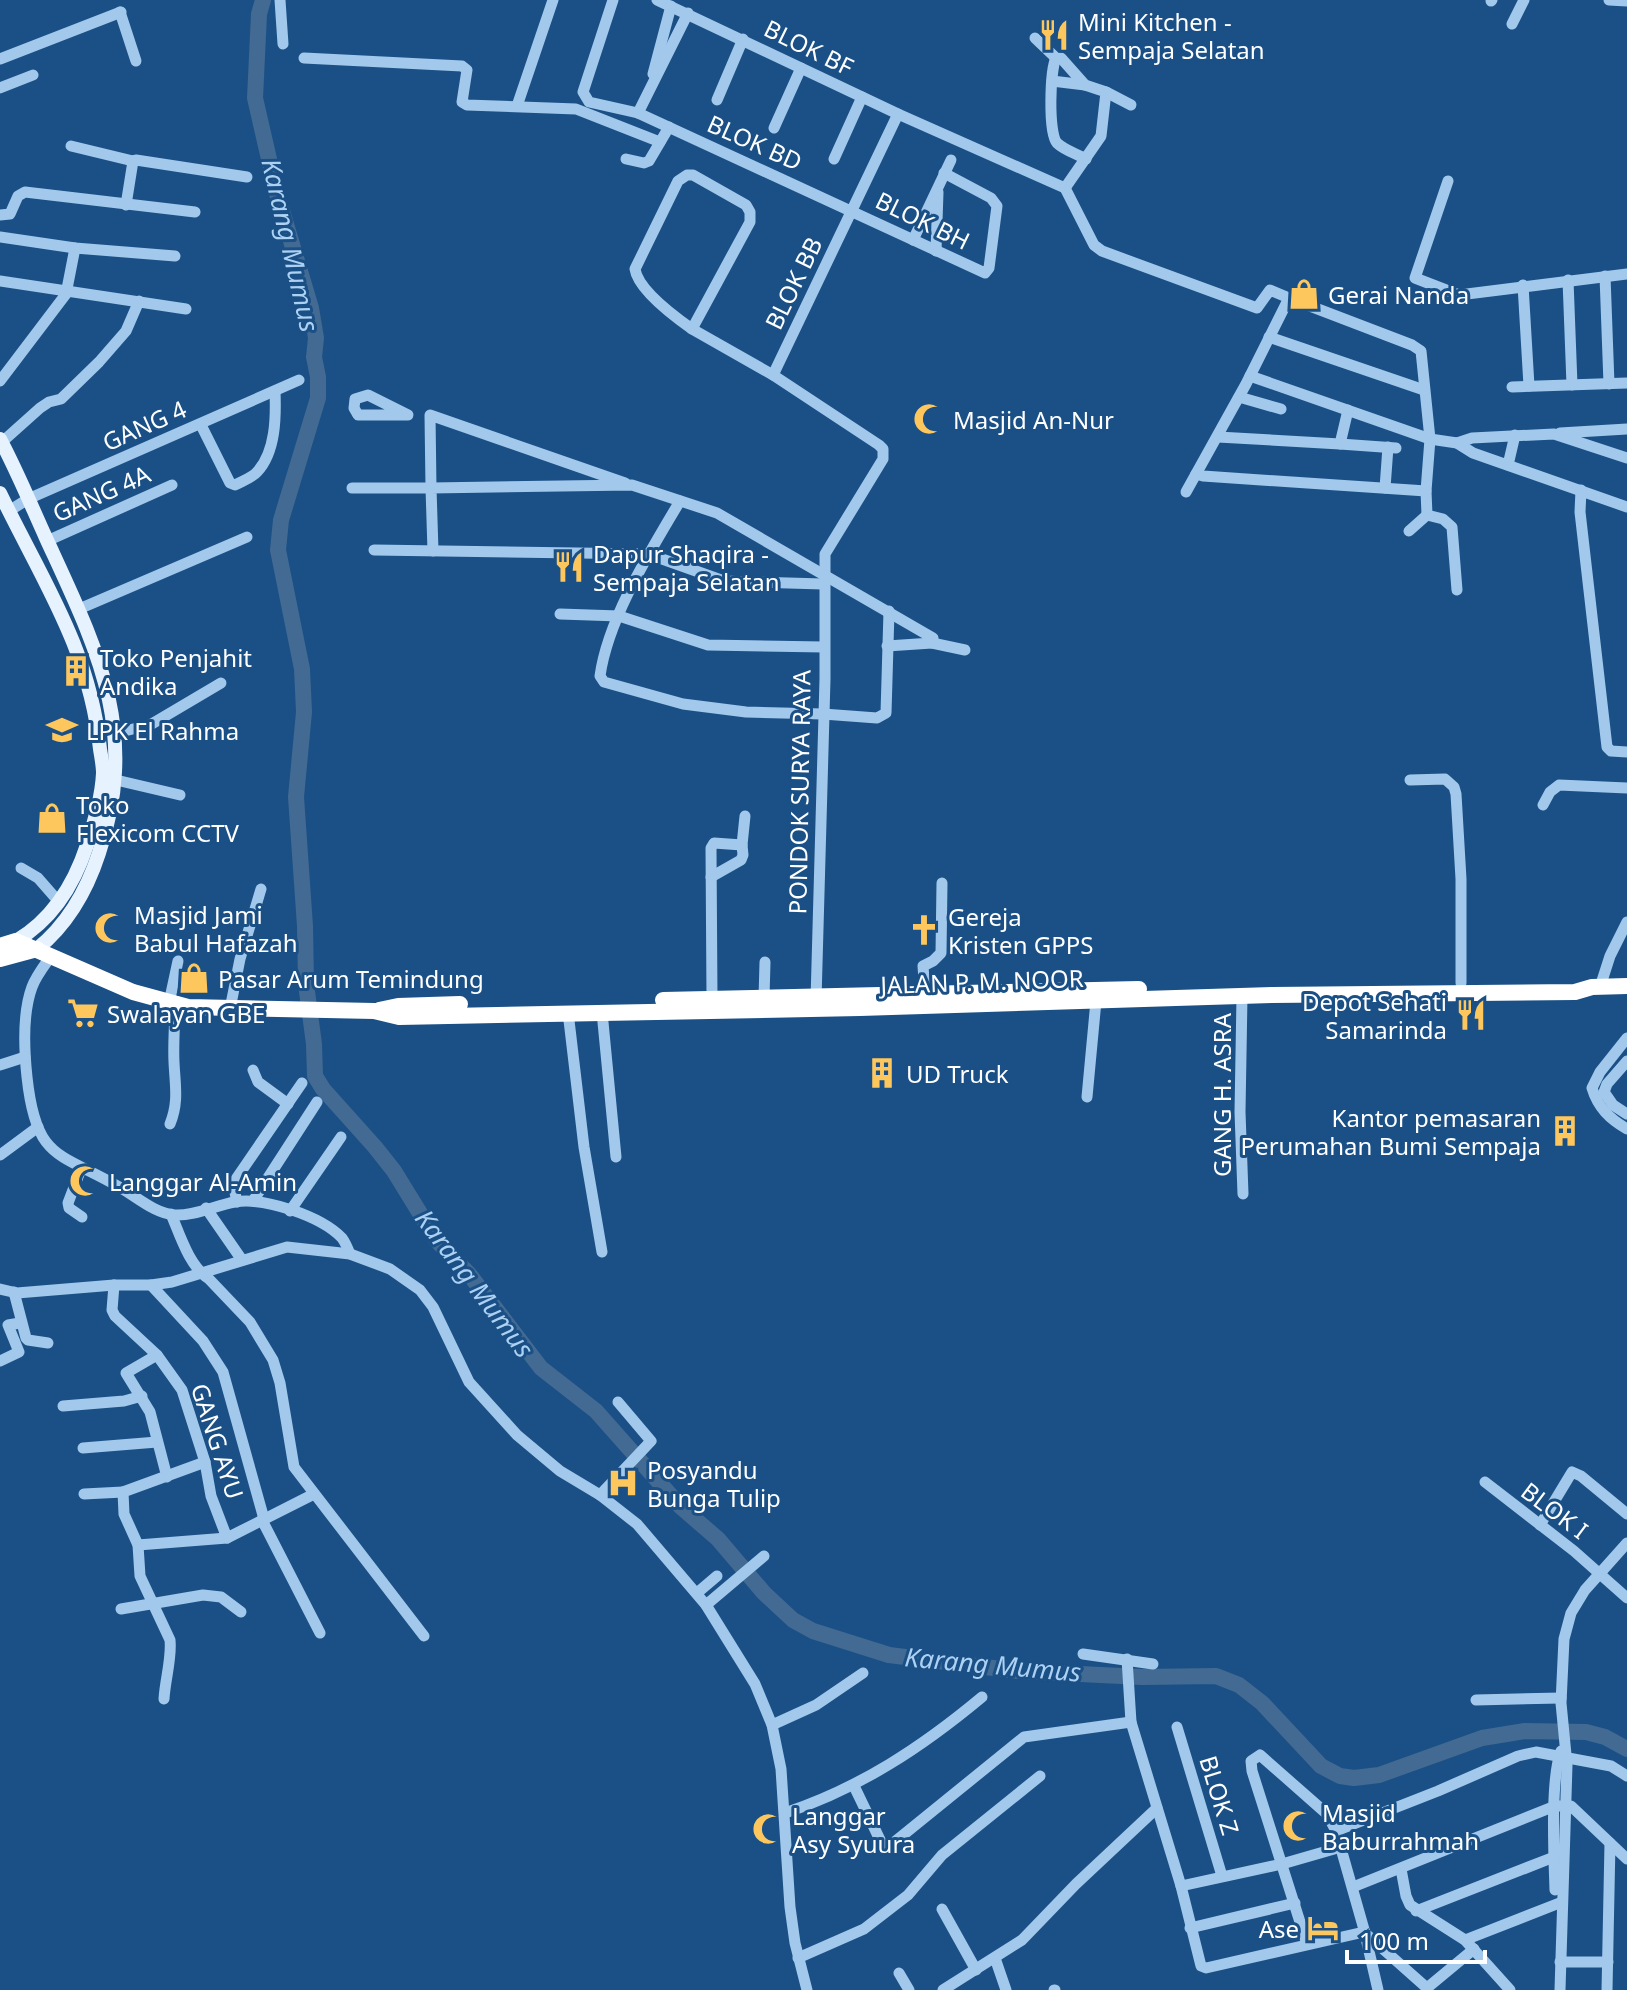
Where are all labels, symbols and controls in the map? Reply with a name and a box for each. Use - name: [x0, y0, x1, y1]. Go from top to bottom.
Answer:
- place label: Mini Kitchen - Sempaja Selatan: [1078, 5, 1265, 66]
- street label: BLOK BF: [759, 11, 859, 83]
- restaurant icon: Mini Kitchen - Sempaja Selatan: [1037, 18, 1071, 52]
- street label: BLOK BD: [702, 106, 808, 178]
- water label: Karang Mumus: [254, 155, 328, 335]
- street label: BLOK BH: [870, 183, 976, 257]
- street label: BLOK BB: [757, 231, 829, 335]
- shop icon: Gerai Nanda: [1287, 277, 1321, 311]
- place label: Gerai Nanda: [1328, 278, 1469, 311]
- street label: GANG 4: [97, 392, 191, 458]
- mosque icon: Masjid An-Nur: [912, 402, 946, 436]
- place label: Masjid An-Nur: [953, 403, 1114, 436]
- street label: GANG 4A: [47, 457, 156, 529]
- place label: Dapur Shaqira - Sempaja Selatan: [593, 537, 780, 598]
- restaurant icon: Dapur Shaqira - Sempaja Selatan: [552, 550, 586, 584]
- place label: Toko Penjahit Andika: [100, 641, 252, 702]
- building icon: Toko Penjahit Andika: [59, 654, 93, 688]
- street label: PONDOK SURYA RAYA: [780, 669, 818, 915]
- school or university icon: LPK El Rahma: [45, 713, 79, 747]
- place label: LPK El Rahma: [86, 714, 239, 747]
- place label: Toko Flexicom CCTV: [76, 788, 240, 849]
- shop icon: Toko Flexicom CCTV: [35, 801, 69, 835]
- place label: Masjid Jami Babul Hafazah: [134, 898, 298, 959]
- place label: Gereja Kristen GPPS: [948, 900, 1093, 961]
- mosque icon: Masjid Jami Babul Hafazah: [93, 911, 127, 945]
- church icon: Gereja Kristen GPPS: [907, 913, 941, 947]
- shop icon: Pasar Arum Temindung: [177, 961, 211, 995]
- street label: JALAN P. M. NOOR: [878, 961, 1084, 1001]
- place label: Pasar Arum Temindung: [218, 962, 484, 995]
- place label: Depot Sehati Samarinda: [1302, 985, 1447, 1046]
- supermarket icon: Swalayan GBE: [66, 996, 100, 1030]
- place label: Swalayan GBE: [107, 997, 265, 1030]
- restaurant icon: Depot Sehati Samarinda: [1454, 998, 1488, 1032]
- street label: GANG H. ASRA: [1205, 1012, 1238, 1177]
- building icon: UD Truck: [865, 1056, 899, 1090]
- place label: UD Truck: [906, 1057, 1009, 1090]
- place label: Kantor pemasaran Perumahan Bumi Sempaja: [1241, 1101, 1541, 1162]
- building icon: Kantor pemasaran Perumahan Bumi Sempaja: [1548, 1114, 1582, 1148]
- mosque icon: Langgar Al-Amin: [68, 1164, 102, 1198]
- place label: Langgar Al-Amin: [109, 1165, 297, 1198]
- water label: Karang Mumus: [407, 1202, 543, 1364]
- street label: GANG AYU: [184, 1379, 252, 1503]
- place label: Posyandu Bunga Tulip: [647, 1453, 781, 1514]
- hospital icon: Posyandu Bunga Tulip: [606, 1466, 640, 1500]
- street label: BLOK I: [1515, 1474, 1595, 1546]
- water label: Karang Mumus: [903, 1638, 1083, 1690]
- street label: BLOK Z: [1192, 1751, 1248, 1839]
- place label: Masjid Baburrahmah: [1322, 1796, 1479, 1857]
- place label: Langgar Asy Syuura: [792, 1799, 915, 1860]
- mosque icon: Masjid Baburrahmah: [1281, 1809, 1315, 1843]
- mosque icon: Langgar Asy Syuura: [751, 1812, 785, 1846]
- hotel icon: Ase: [1306, 1911, 1340, 1945]
- place label: Ase: [1259, 1912, 1299, 1945]
- scale bar: [1347, 1914, 1485, 1964]
- text: 100 m: [1359, 1924, 1429, 1957]

